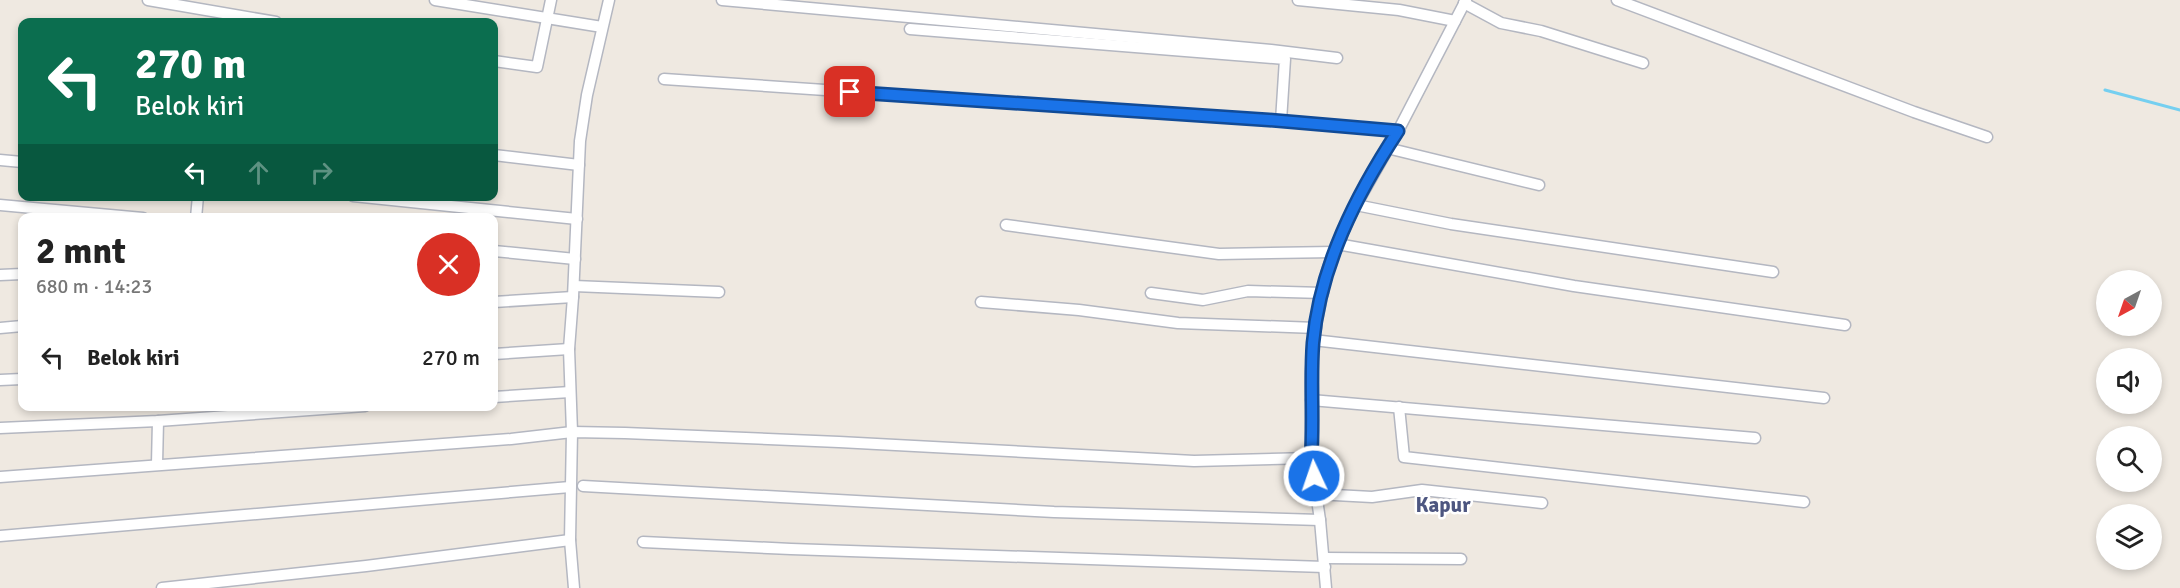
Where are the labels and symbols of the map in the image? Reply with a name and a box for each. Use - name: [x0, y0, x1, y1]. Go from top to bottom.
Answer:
- pin: [824, 66, 875, 117]
- north arrow: [2096, 270, 2162, 336]
- position arrow: [1282, 444, 1346, 508]
- district label: Kapur: [1416, 492, 1471, 518]

